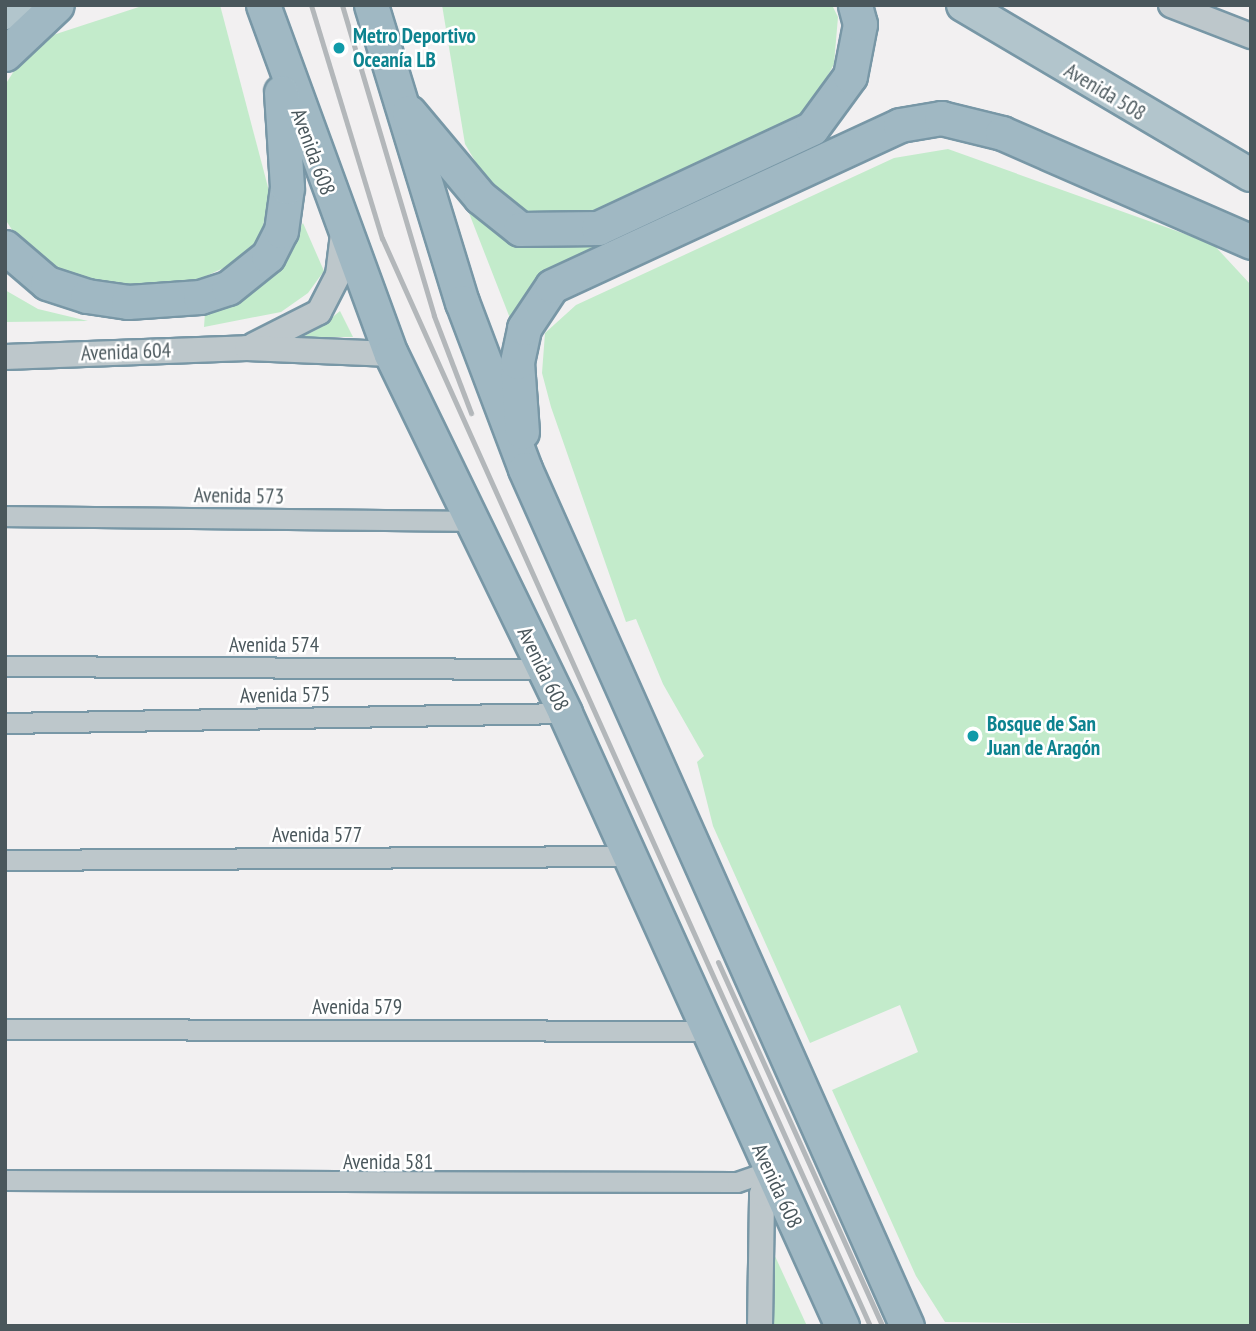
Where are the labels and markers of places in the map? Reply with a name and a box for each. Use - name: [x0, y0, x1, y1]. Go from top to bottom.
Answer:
- place label: Metro Deportivo Oceanía LB: [353, 23, 476, 73]
- marker: Metro Deportivo Oceanía LB: [331, 40, 347, 56]
- place label: Bosque de San Juan de Aragón: [987, 711, 1101, 761]
- marker: Bosque de San Juan de Aragón: [965, 728, 981, 744]

